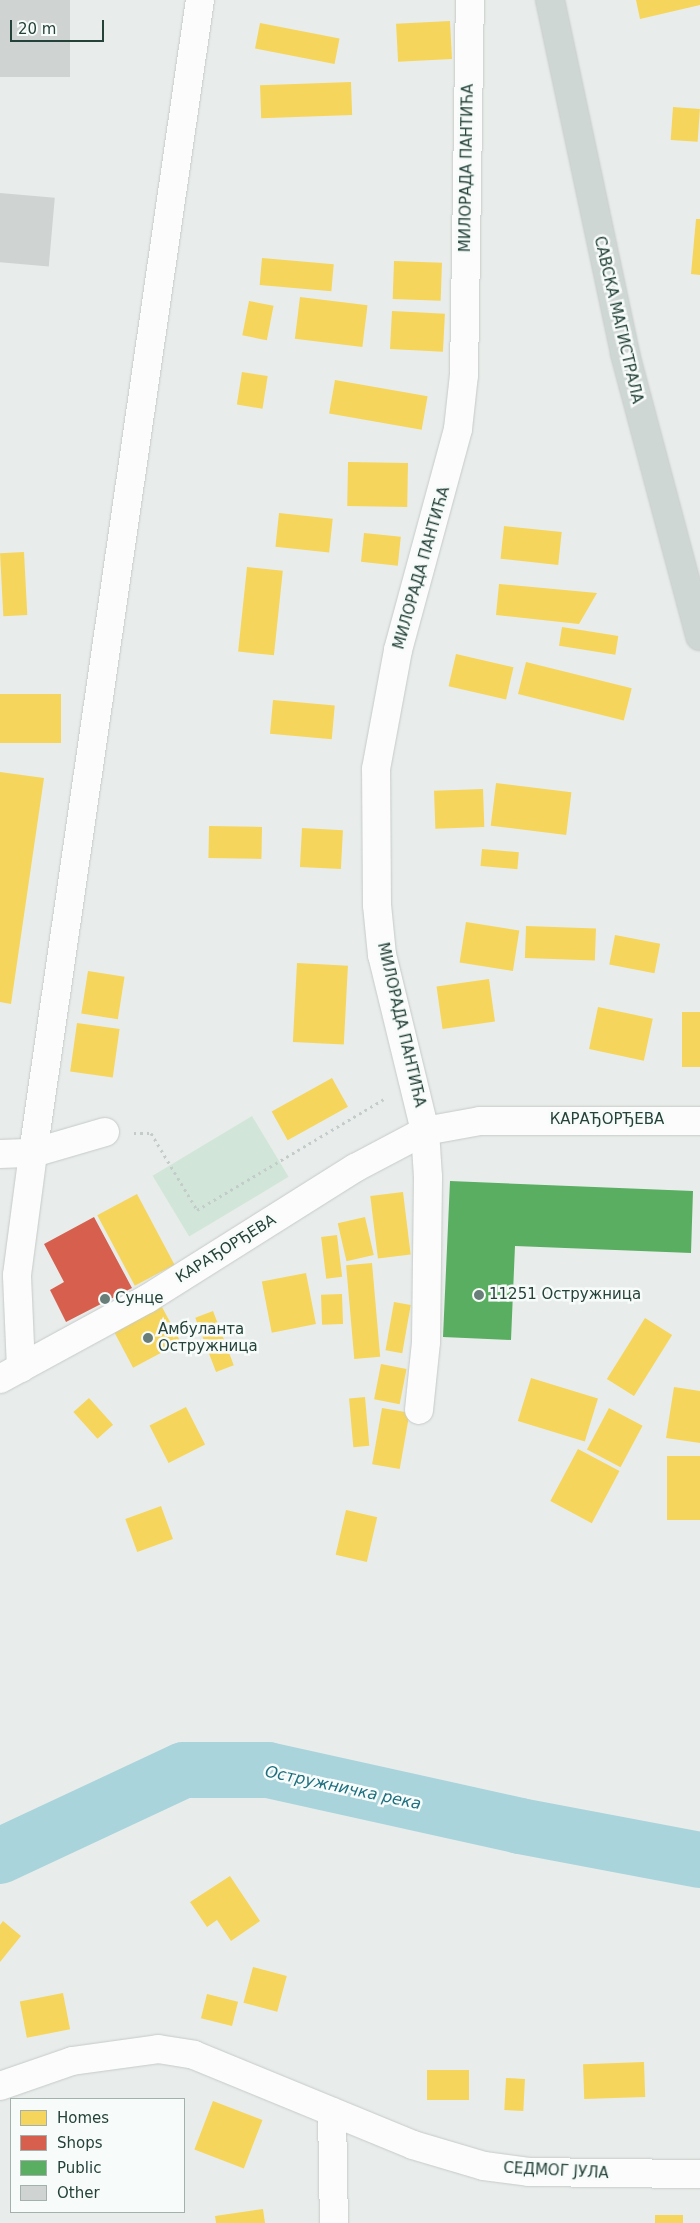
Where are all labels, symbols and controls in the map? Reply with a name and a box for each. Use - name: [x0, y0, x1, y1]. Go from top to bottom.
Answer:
- scale bar: [12, 10, 106, 42]
- text: 20 m: [18, 20, 56, 38]
- street label: МИЛОРАДА ПАНТИЋА: [457, 84, 477, 252]
- street label: САВСКА МАГИСТРАЛА: [590, 235, 646, 405]
- street label: МИЛОРАДА ПАНТИЋА: [390, 485, 454, 651]
- street label: МИЛОРАДА ПАНТИЋА: [373, 941, 429, 1109]
- street label: КАРАЂОРЂЕВА: [550, 1111, 664, 1129]
- street label: КАРАЂОРЂЕВА: [173, 1211, 279, 1287]
- place label: 11251 Остружница: [489, 1286, 641, 1304]
- marker: 11251 Остружница: [473, 1289, 485, 1301]
- place label: Сунце: [115, 1290, 164, 1308]
- marker: Сунце: [99, 1293, 111, 1305]
- place label: Амбуланта Остружница: [158, 1320, 258, 1355]
- marker: Амбуланта Остружница: [142, 1332, 154, 1344]
- water label: Остружничка река: [263, 1762, 423, 1814]
- legend: [10, 2098, 185, 2213]
- text: Homes: [57, 2109, 109, 2127]
- text: Shops: [57, 2134, 103, 2152]
- text: Public: [57, 2159, 101, 2177]
- street label: СЕДМОГ ЈУЛА: [503, 2159, 609, 2183]
- text: Other: [57, 2184, 100, 2202]

